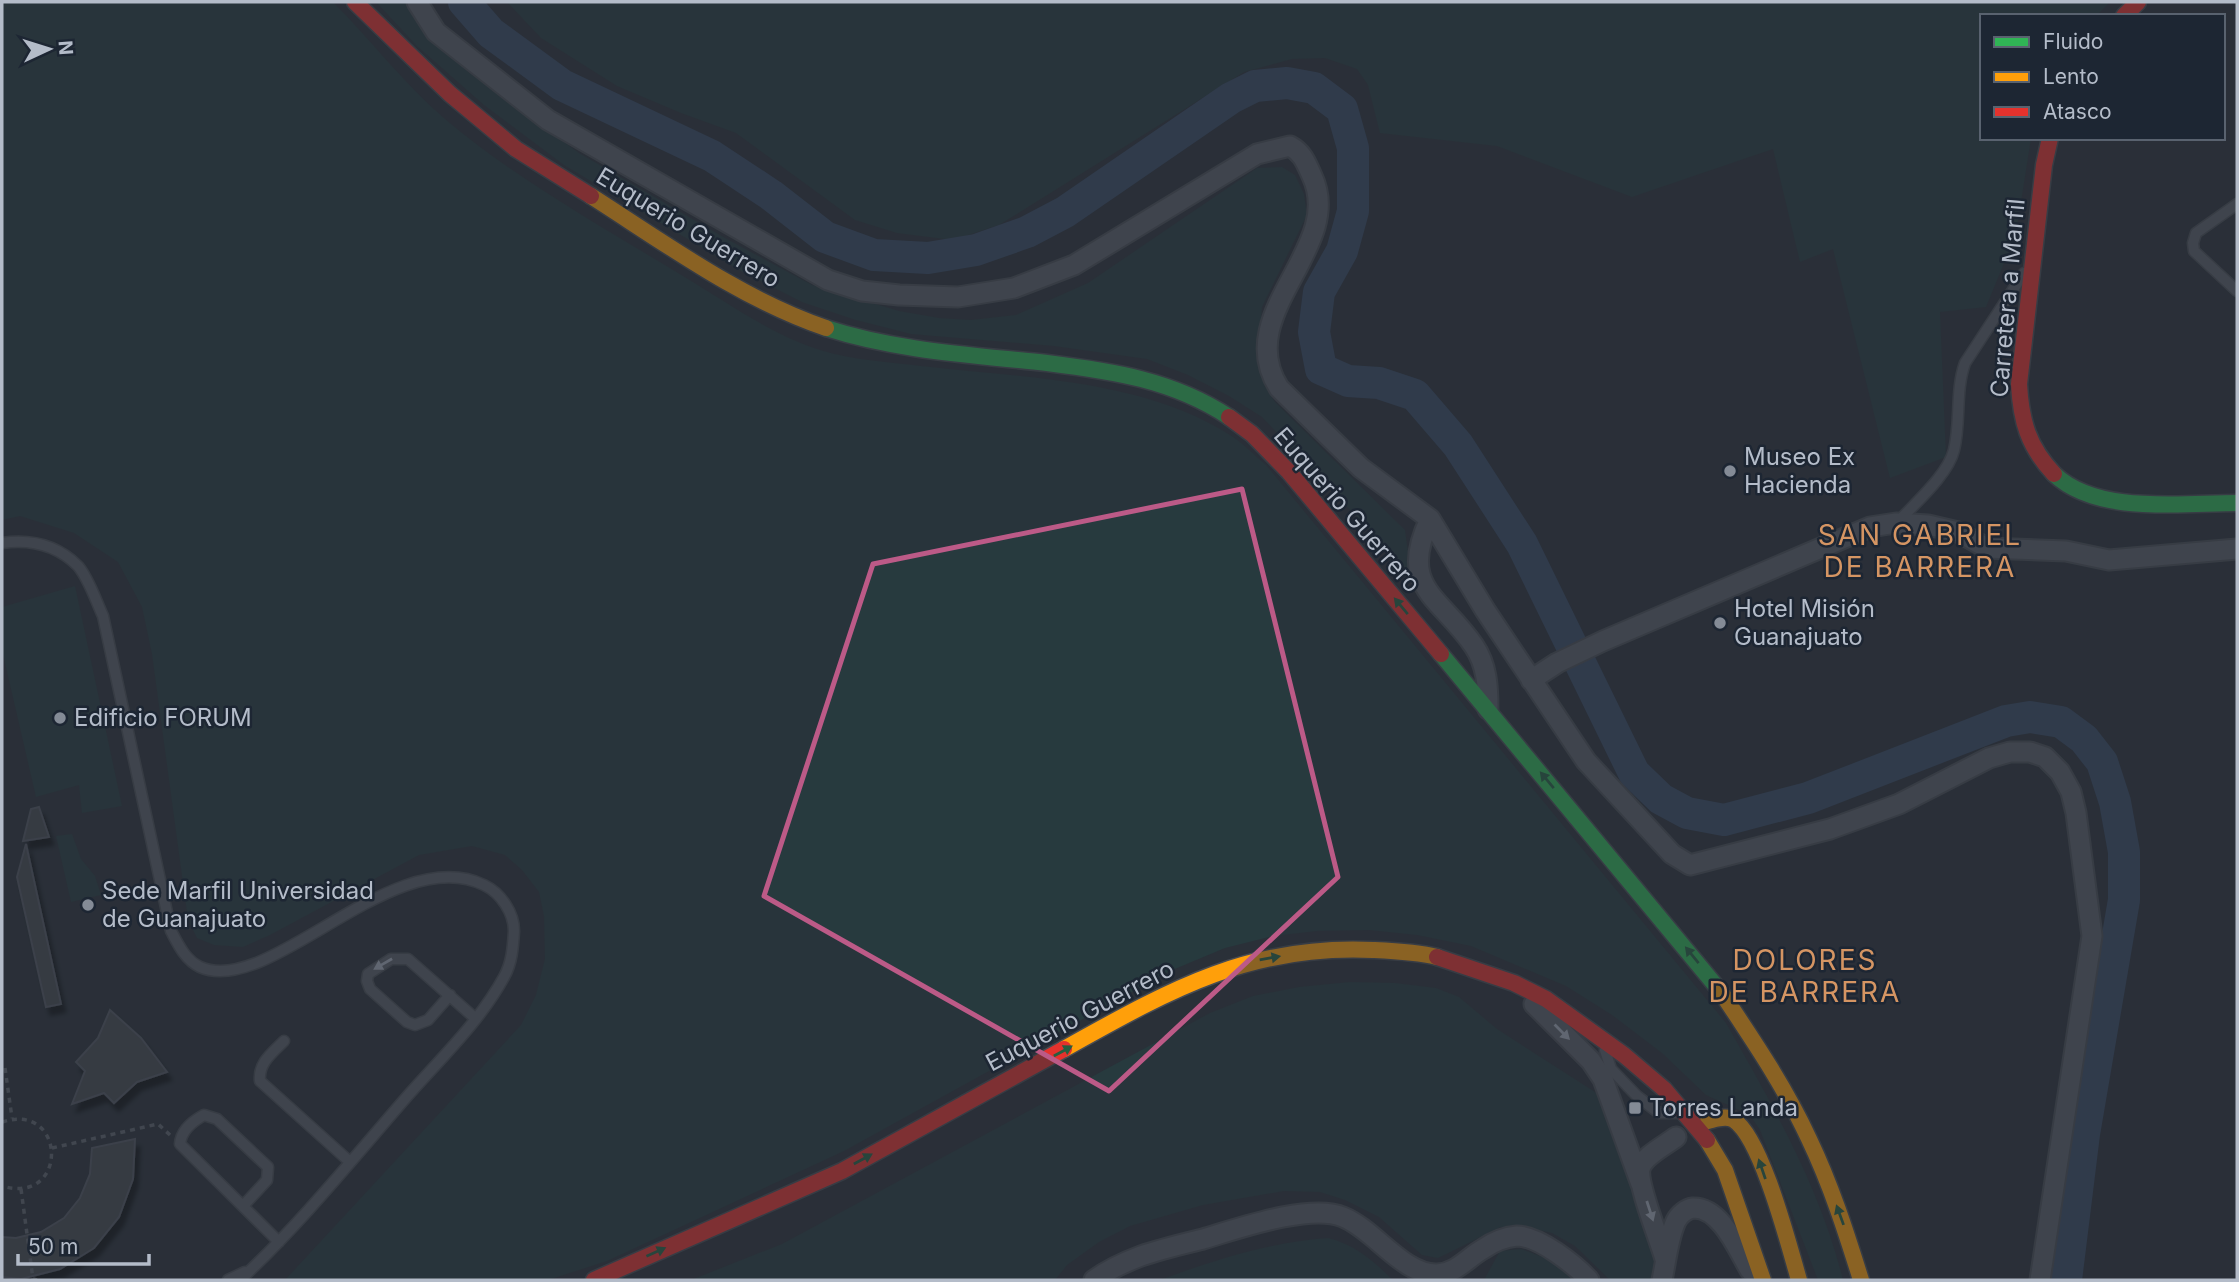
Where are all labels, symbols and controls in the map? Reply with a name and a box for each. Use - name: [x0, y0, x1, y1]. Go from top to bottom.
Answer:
- north arrow: [14, 14, 84, 84]
- legend: [1980, 14, 2225, 140]
- text: Fluido: [2043, 29, 2103, 54]
- text: N: [53, 40, 77, 56]
- text: Lento: [2043, 64, 2099, 89]
- text: Atasco: [2043, 99, 2112, 124]
- street label: Euquerio Guerrero: [591, 161, 785, 294]
- street label: Carretera a Marfil: [1984, 197, 2031, 398]
- street label: Euquerio Guerrero: [1268, 421, 1427, 598]
- place label: Museo Ex Hacienda: [1744, 442, 1855, 499]
- marker: Museo Ex Hacienda: [1722, 463, 1738, 479]
- district label: SAN GABRIEL DE BARRERA: [1818, 518, 2022, 584]
- place label: Hotel Misión Guanajuato: [1734, 594, 1875, 651]
- one-way arrow: [1393, 597, 1408, 615]
- marker: Hotel Misión Guanajuato: [1712, 615, 1728, 631]
- place label: Edificio FORUM: [74, 703, 252, 732]
- marker: Edificio FORUM: [52, 710, 68, 726]
- one-way arrow: [1539, 771, 1555, 789]
- place label: Sede Marfil Universidad de Guanajuato: [102, 876, 374, 933]
- marker: Sede Marfil Universidad de Guanajuato: [80, 897, 96, 913]
- district label: DOLORES DE BARRERA: [1709, 943, 1901, 1009]
- one-way arrow: [1685, 946, 1700, 963]
- one-way arrow: [1259, 952, 1281, 963]
- street label: Euquerio Guerrero: [981, 954, 1179, 1077]
- one-way arrow: [374, 958, 393, 970]
- one-way arrow: [1553, 1023, 1570, 1039]
- one-way arrow: [1054, 1045, 1073, 1057]
- place label: Torres Landa: [1649, 1093, 1798, 1122]
- marker: Torres Landa: [1627, 1100, 1643, 1116]
- one-way arrow: [854, 1154, 874, 1166]
- one-way arrow: [1756, 1158, 1767, 1179]
- one-way arrow: [1645, 1201, 1656, 1222]
- one-way arrow: [1834, 1205, 1845, 1226]
- scale bar: [18, 1222, 149, 1266]
- text: 50 m: [28, 1234, 78, 1259]
- one-way arrow: [646, 1246, 666, 1258]

